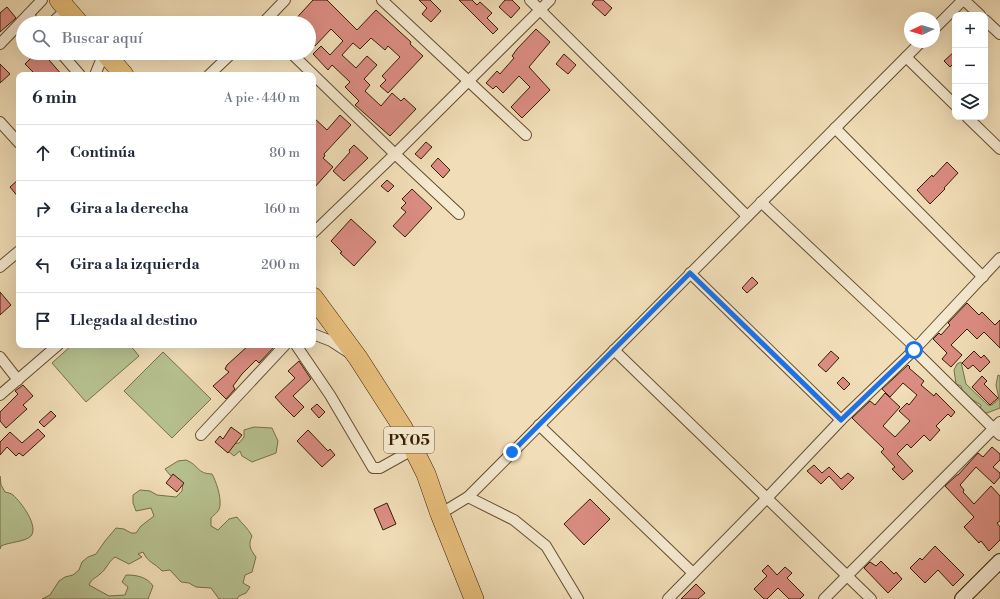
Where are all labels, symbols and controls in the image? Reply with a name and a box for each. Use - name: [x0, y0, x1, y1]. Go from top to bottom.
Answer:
- north arrow: [904, 12, 940, 48]
- map controls: [952, 12, 988, 120]
- button: +: [952, 12, 988, 48]
- search box: [16, 16, 316, 60]
- icon: search: [30, 27, 52, 49]
- text: Buscar aquí: [62, 29, 143, 48]
- button: −: [952, 48, 988, 84]
- button: layers: [952, 84, 988, 120]
- text: 6 min: [32, 87, 77, 109]
- text: A pie · 440 m: [224, 90, 300, 106]
- icon: ahead: [32, 142, 54, 164]
- text: Continúa: [70, 143, 135, 162]
- text: 80 m: [269, 145, 300, 161]
- icon: right: [32, 198, 54, 220]
- text: Gira a la derecha: [70, 199, 189, 218]
- text: 160 m: [264, 201, 300, 217]
- icon: left: [32, 254, 54, 276]
- text: Gira a la izquierda: [70, 255, 200, 274]
- text: 200 m: [261, 257, 300, 273]
- icon: arrive: [32, 310, 54, 332]
- text: Llegada al destino: [70, 311, 198, 330]
- route start: [905, 341, 923, 359]
- road number: PY05: [384, 427, 434, 453]
- route end: [503, 443, 521, 461]

